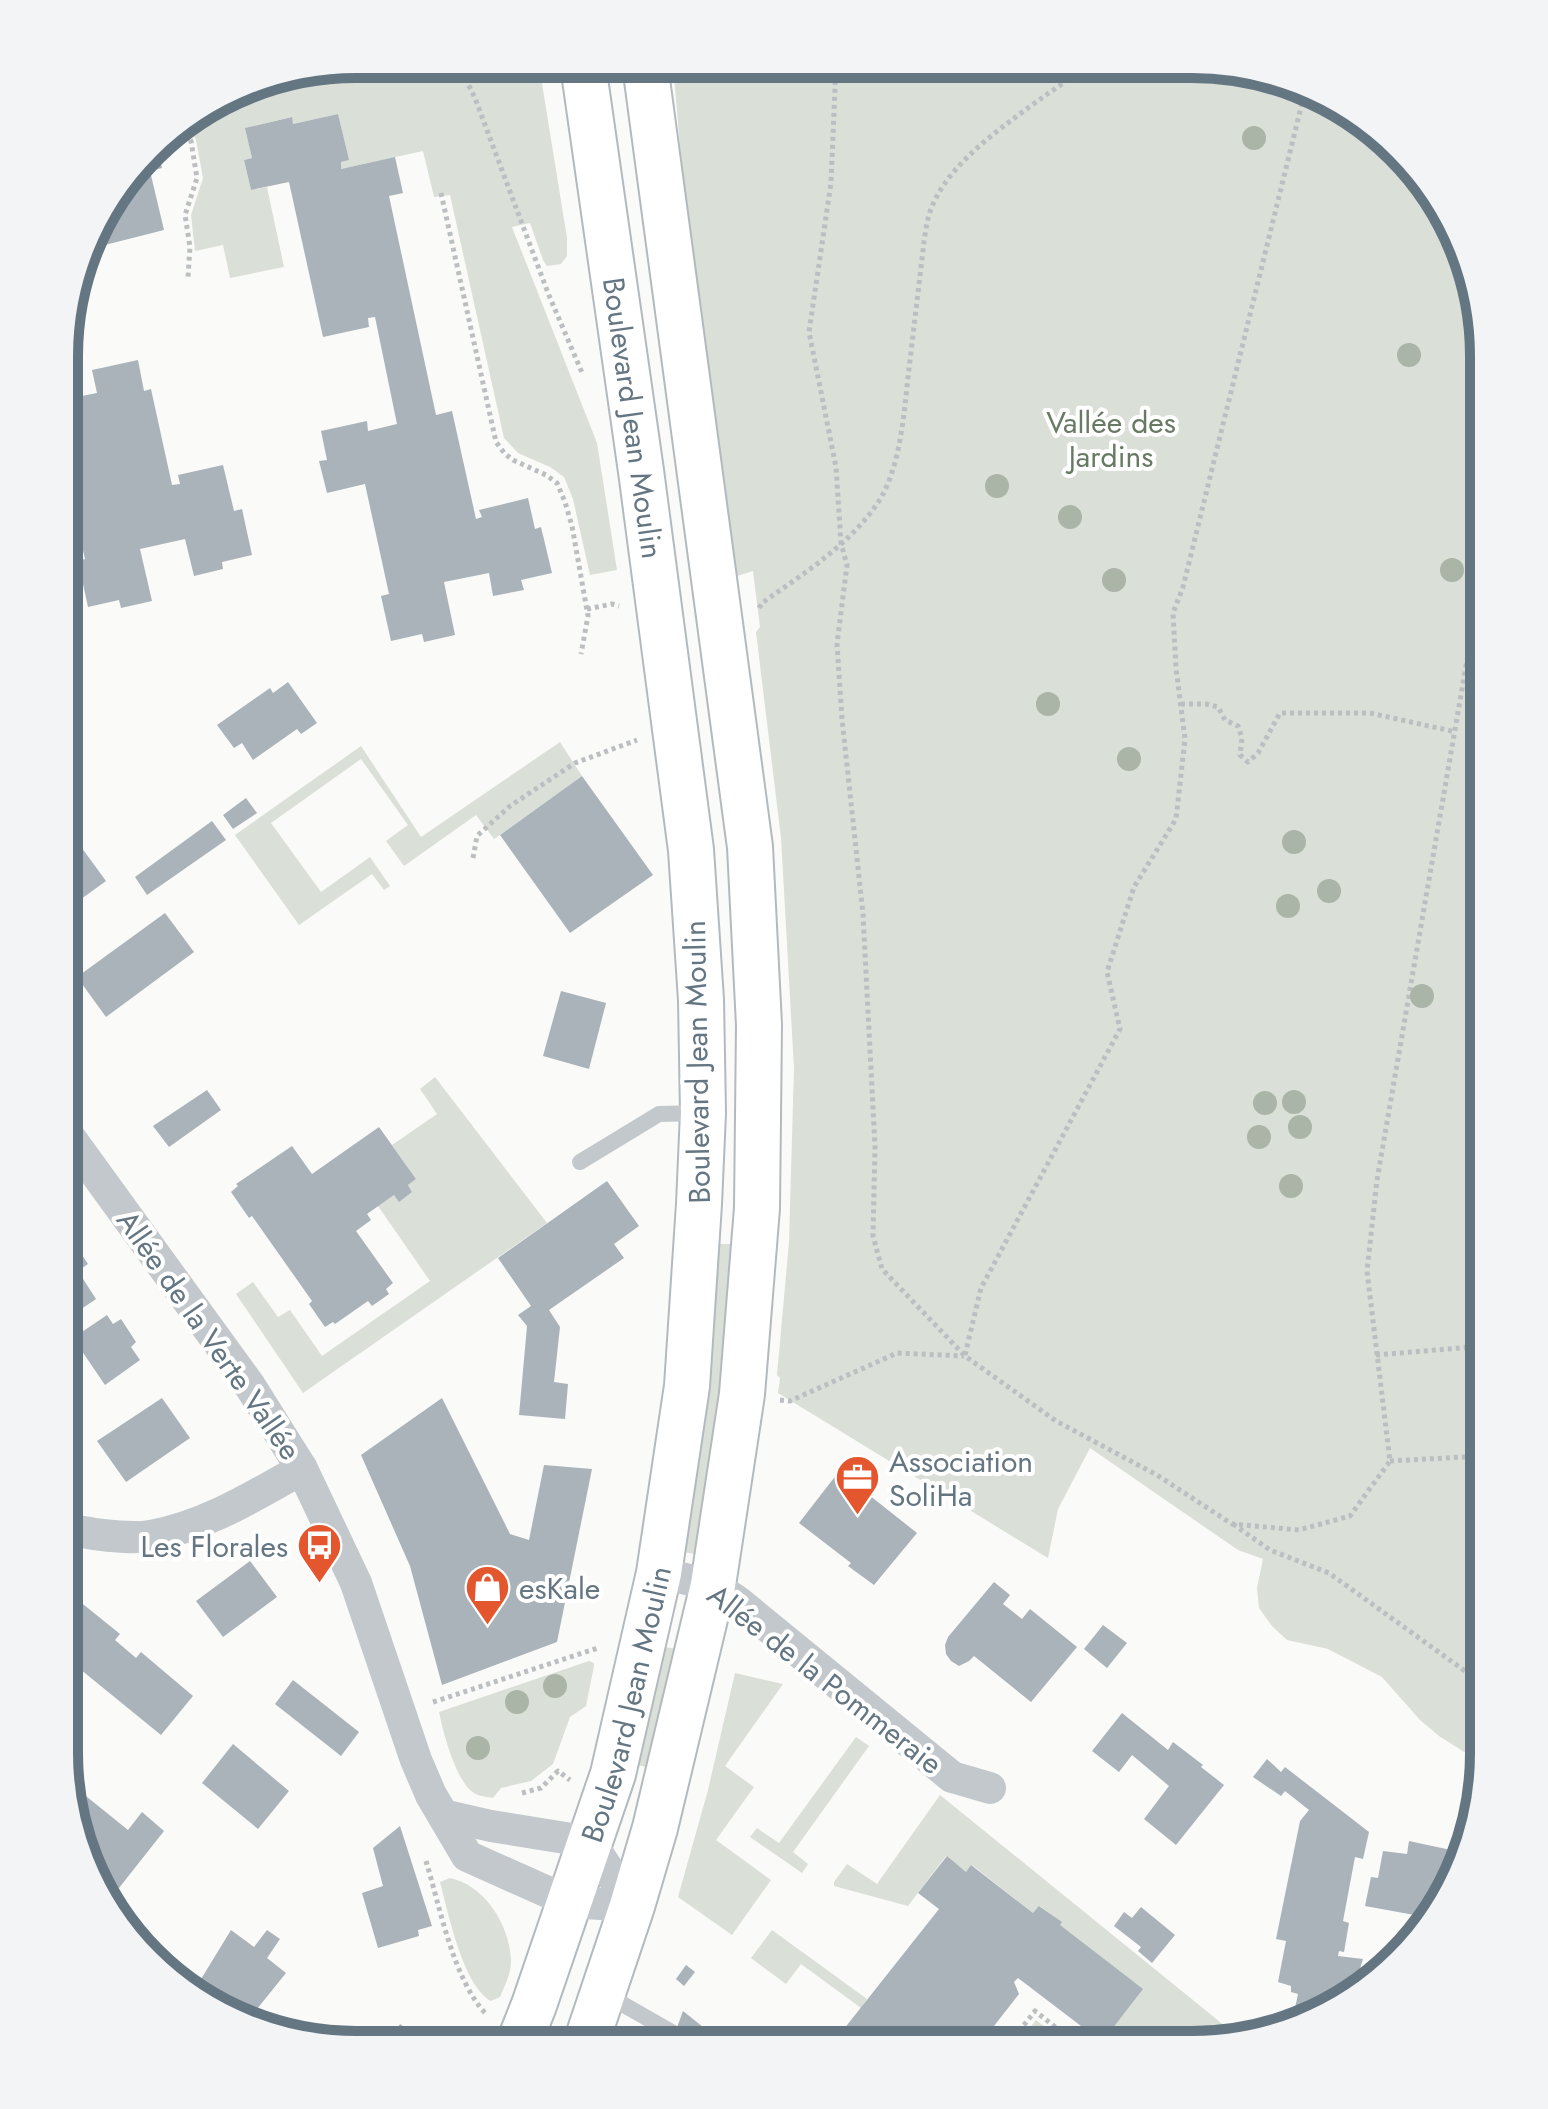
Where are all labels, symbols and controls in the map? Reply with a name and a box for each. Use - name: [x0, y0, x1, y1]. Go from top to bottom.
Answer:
- street label: Boulevard Jean Moulin: [592, 275, 674, 561]
- park label: Vallée des Jardins: [1046, 401, 1176, 478]
- street label: Boulevard Jean Moulin: [673, 920, 721, 1204]
- street label: Allée de la Verte Vallée: [106, 1201, 312, 1469]
- place label: Association SoliHa: [889, 1440, 1033, 1517]
- office icon: Association SoliHa: [834, 1454, 882, 1517]
- bus stop icon: Les Florales: [295, 1522, 343, 1585]
- place label: Les Florales: [141, 1525, 288, 1568]
- street label: Boulevard Jean Moulin: [570, 1562, 681, 1848]
- shop icon: esKale: [464, 1564, 512, 1627]
- place label: esKale: [519, 1567, 600, 1610]
- street label: Allée de la Pommeraie: [698, 1574, 952, 1784]

